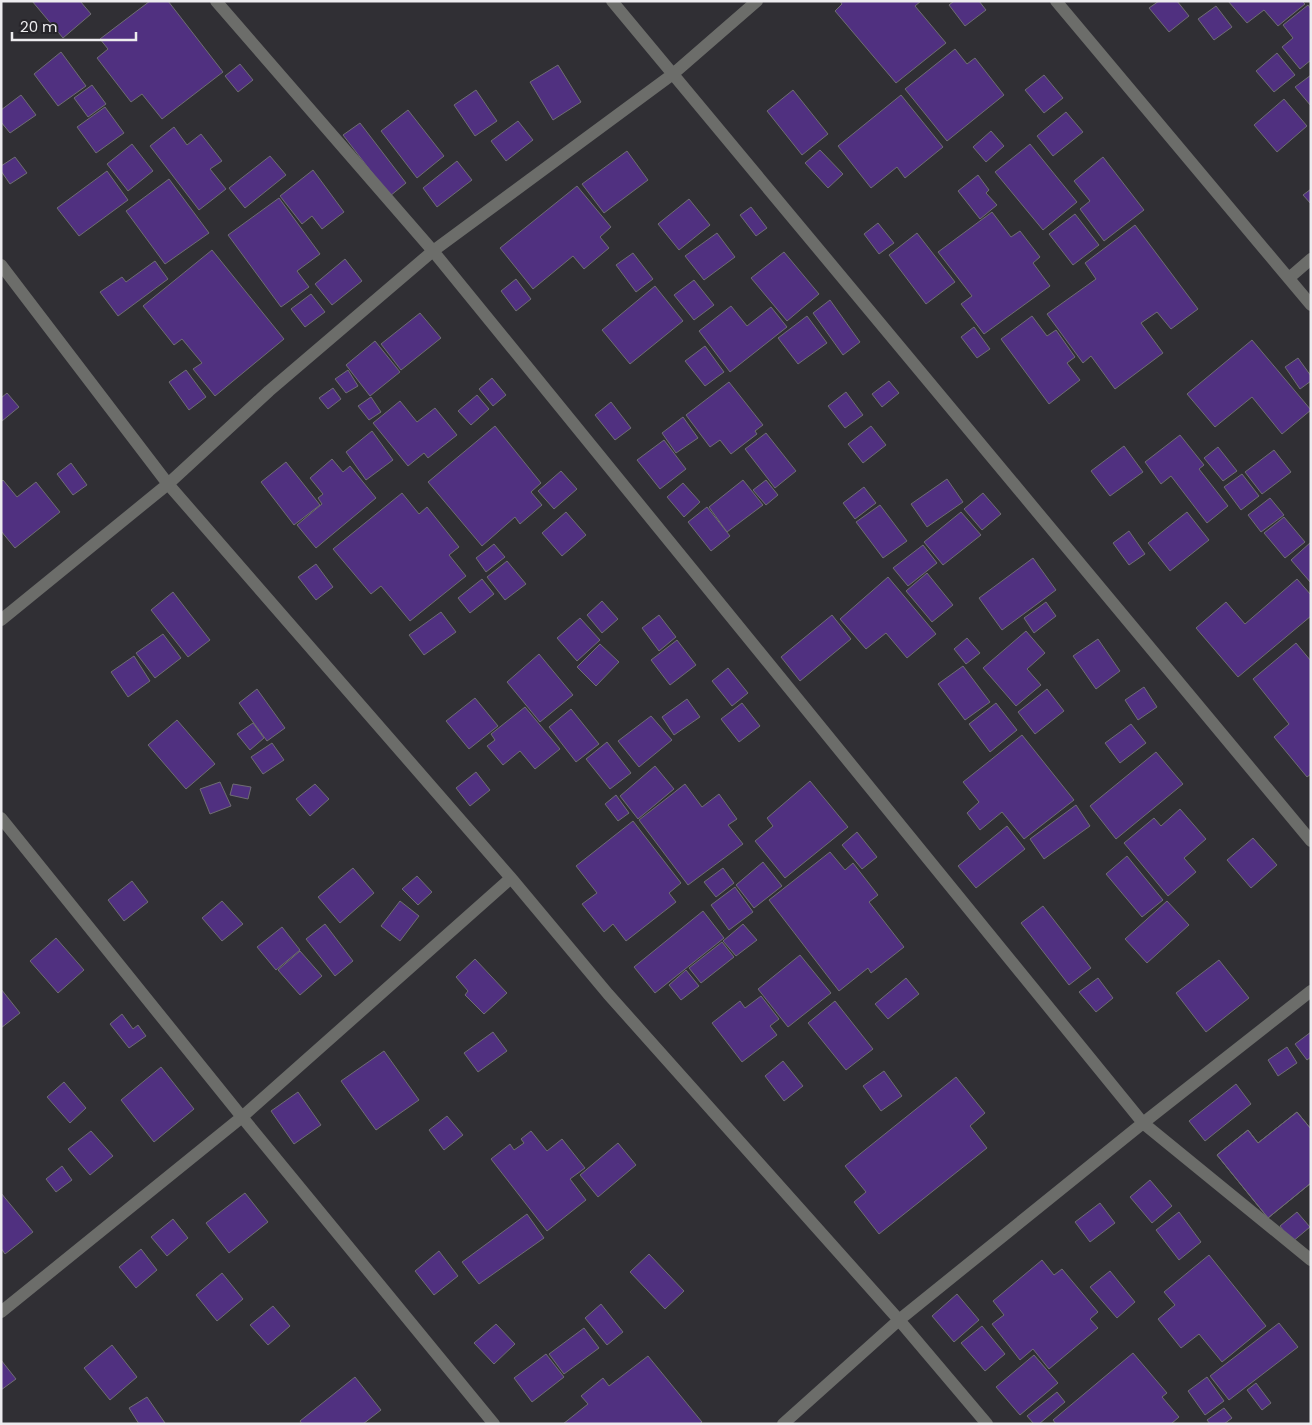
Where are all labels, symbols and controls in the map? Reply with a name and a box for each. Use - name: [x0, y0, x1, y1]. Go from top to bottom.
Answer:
- scale bar: [12, 10, 136, 42]
- text: 20 m: [20, 16, 58, 37]

